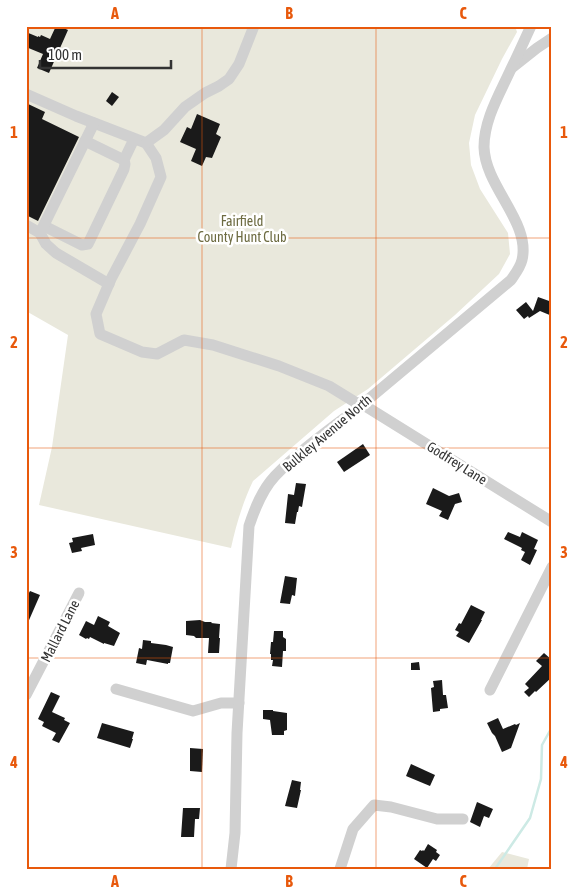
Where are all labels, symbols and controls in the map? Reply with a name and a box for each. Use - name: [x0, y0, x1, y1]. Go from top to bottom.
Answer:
- text: A: [110, 4, 119, 22]
- text: B: [285, 4, 293, 22]
- text: C: [459, 4, 467, 22]
- scale bar: [40, 38, 171, 70]
- text: 100 m: [48, 46, 82, 63]
- text: 1: [10, 123, 18, 141]
- text: 1: [560, 123, 568, 141]
- park label: Fairfield County Hunt Club: [197, 213, 287, 245]
- text: 2: [10, 333, 18, 351]
- text: 2: [560, 333, 568, 351]
- street label: Bulkley Avenue North: [279, 391, 375, 475]
- street label: Godfrey Lane: [424, 438, 490, 488]
- text: 3: [10, 543, 18, 561]
- text: 3: [560, 543, 568, 561]
- street label: Mallard Lane: [38, 597, 82, 665]
- text: 4: [9, 753, 18, 771]
- text: 4: [559, 753, 568, 771]
- text: A: [110, 872, 119, 890]
- text: B: [285, 872, 293, 890]
- text: C: [459, 872, 467, 890]

